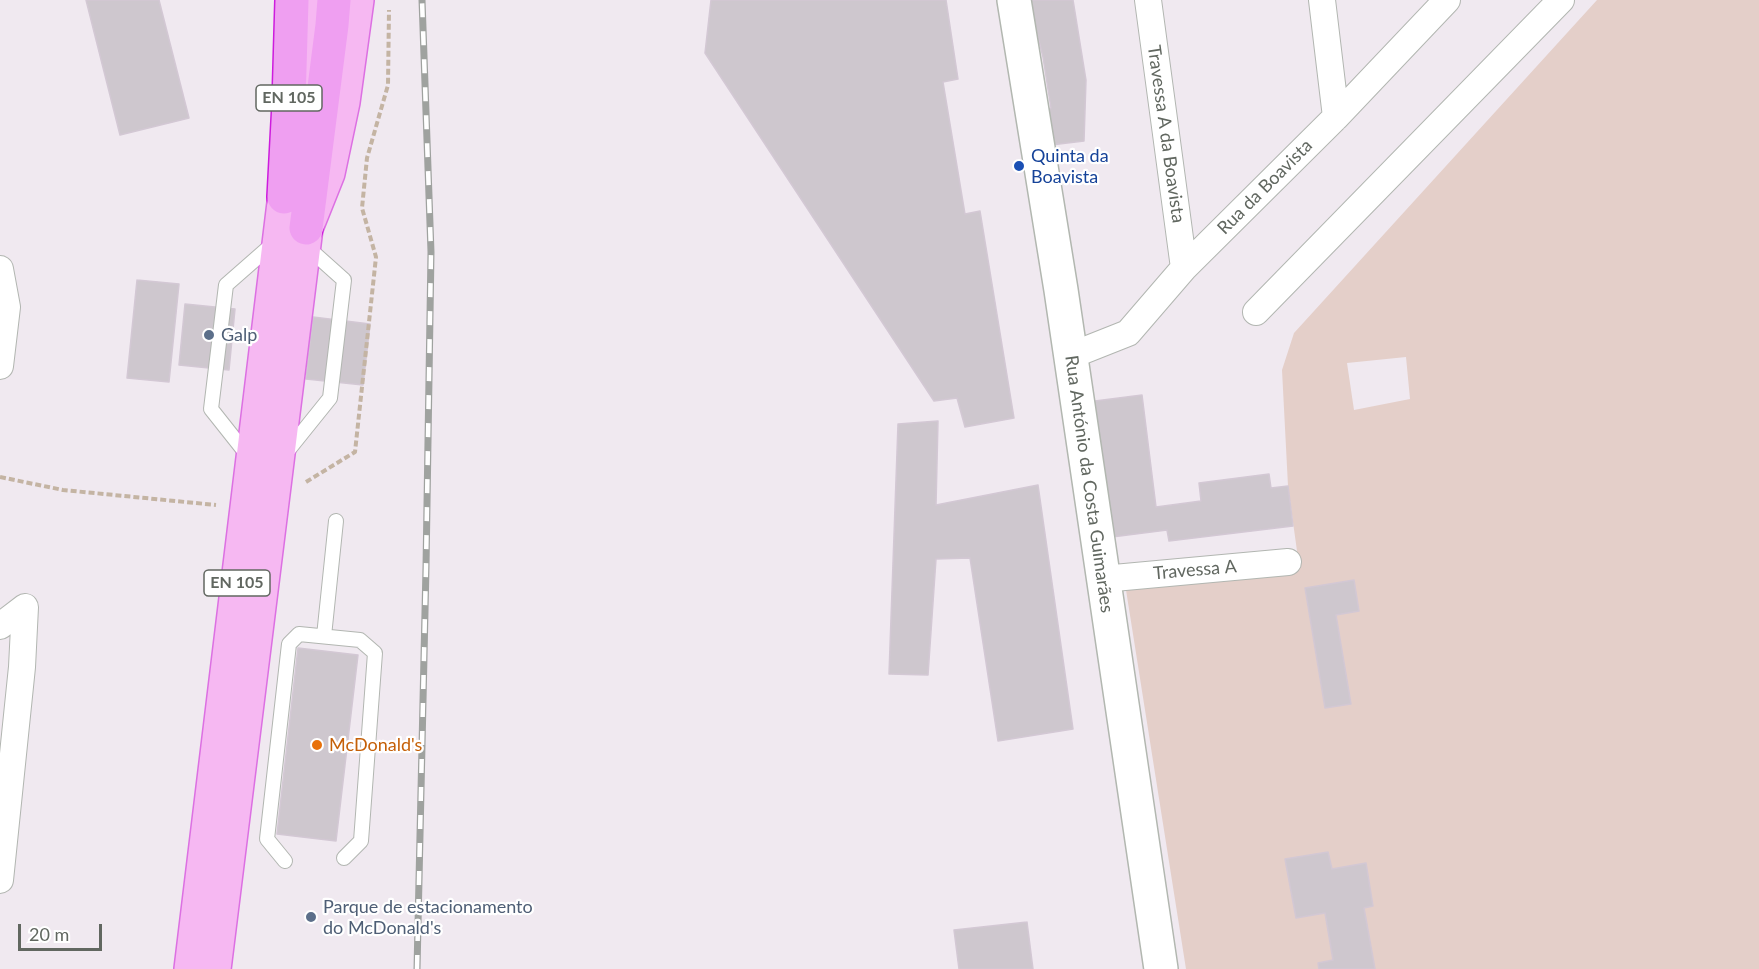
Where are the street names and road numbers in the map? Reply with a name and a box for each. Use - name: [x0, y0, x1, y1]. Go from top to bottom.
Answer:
- street label: Travessa A da Boavista: [1143, 44, 1189, 224]
- road number: EN 105: [256, 85, 322, 111]
- street label: Rua da Boavista: [1213, 135, 1317, 239]
- street label: Rua António da Costa Guimarães: [1060, 354, 1118, 614]
- street label: Travessa A: [1152, 556, 1238, 584]
- road number: EN 105: [204, 570, 270, 596]

